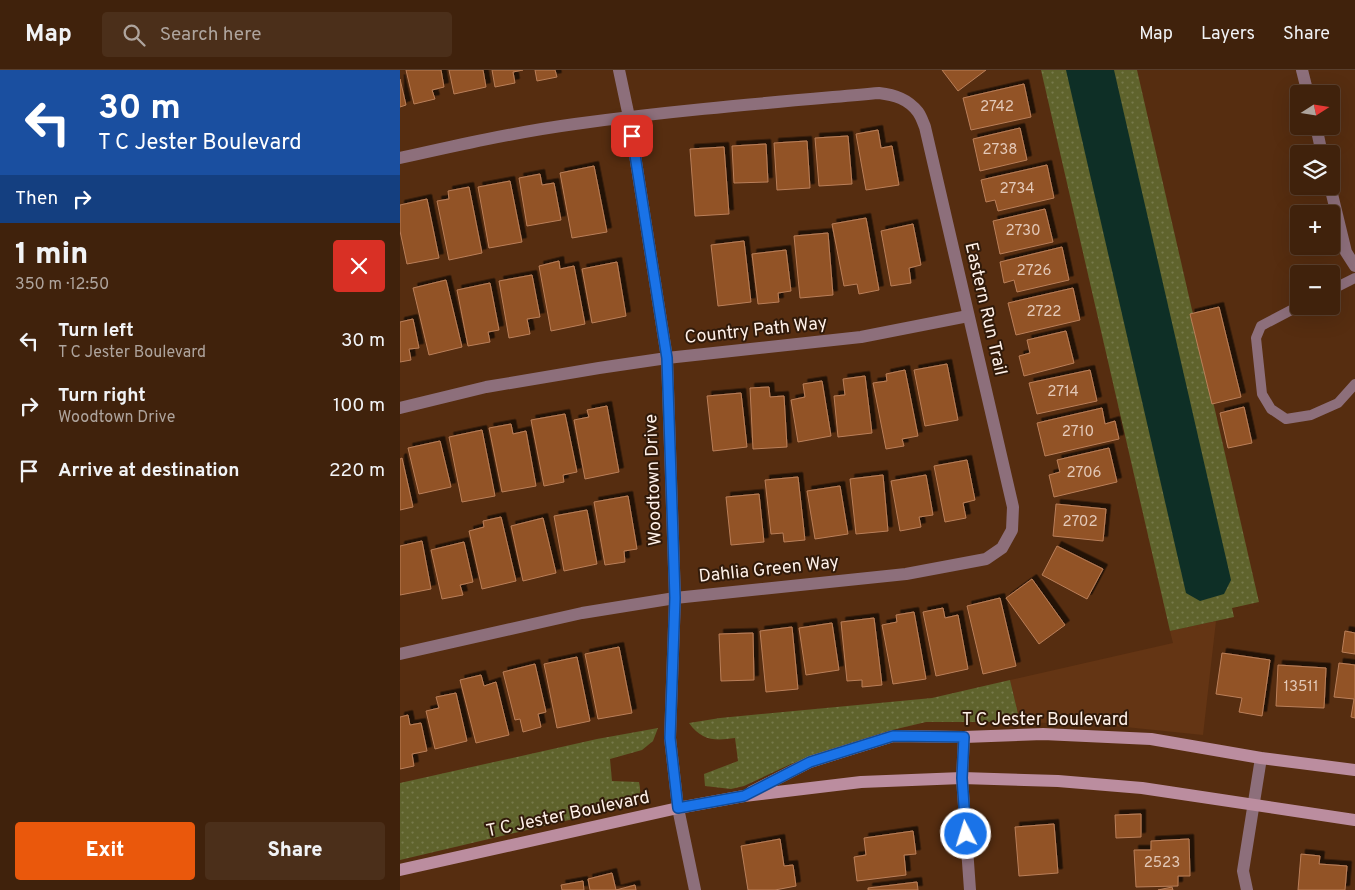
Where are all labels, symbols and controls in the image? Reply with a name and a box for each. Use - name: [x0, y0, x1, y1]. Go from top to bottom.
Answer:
- search box: [102, 12, 452, 57]
- text: Map: [25, 20, 72, 50]
- icon: search: [120, 21, 148, 49]
- text: Search here: [160, 23, 261, 47]
- text: Map: [1139, 23, 1173, 46]
- text: Layers: [1201, 23, 1255, 46]
- text: Share: [1283, 23, 1330, 46]
- north arrow: [1290, 85, 1340, 135]
- map controls: [1290, 85, 1340, 315]
- text: 30 m: [98, 87, 181, 131]
- icon: left: [15, 90, 80, 155]
- house number: 2742: [980, 98, 1014, 117]
- pin: [611, 115, 653, 157]
- icon: arrive: [618, 122, 646, 150]
- text: T C Jester Boulevard: [98, 130, 302, 157]
- house number: 2738: [983, 141, 1017, 160]
- button: layers: [1290, 145, 1340, 195]
- house number: 2734: [1000, 180, 1034, 199]
- icon: right: [68, 185, 96, 213]
- text: Then: [15, 187, 58, 211]
- button: +: [1290, 205, 1340, 255]
- house number: 2730: [1005, 222, 1041, 241]
- text: 1 min: [15, 237, 88, 274]
- button: close: [333, 240, 385, 292]
- street label: Eastern Run Trail: [958, 240, 1012, 378]
- house number: 2726: [1017, 262, 1051, 281]
- button: −: [1290, 265, 1340, 315]
- text: 350 m · 12:50: [15, 275, 109, 295]
- house number: 2722: [1027, 303, 1062, 322]
- street label: Country Path Way: [684, 312, 828, 350]
- text: Turn left: [58, 319, 134, 343]
- icon: left: [15, 327, 43, 355]
- text: 30 m: [341, 329, 385, 353]
- text: T C Jester Boulevard: [58, 343, 206, 363]
- house number: 2714: [1047, 383, 1079, 402]
- text: Turn right: [58, 384, 146, 408]
- icon: right: [15, 392, 43, 420]
- text: 100 m: [333, 394, 385, 418]
- text: Woodtown Drive: [58, 408, 175, 428]
- street label: Woodtown Drive: [640, 414, 668, 546]
- house number: 2710: [1062, 423, 1094, 442]
- icon: arrive: [15, 457, 43, 485]
- text: Arrive at destination: [58, 459, 239, 483]
- text: 220 m: [329, 459, 385, 483]
- house number: 2706: [1067, 464, 1102, 483]
- house number: 2702: [1062, 513, 1098, 532]
- street label: Dahlia Green Way: [698, 551, 840, 589]
- house number: 13511: [1283, 678, 1319, 697]
- street label: T C Jester Boulevard: [962, 709, 1128, 732]
- street label: T C Jester Boulevard: [484, 786, 652, 844]
- position arrow: [939, 807, 991, 859]
- button: Exit: [15, 822, 195, 880]
- button: Share: [205, 822, 385, 880]
- house number: 2523: [1144, 854, 1180, 873]

